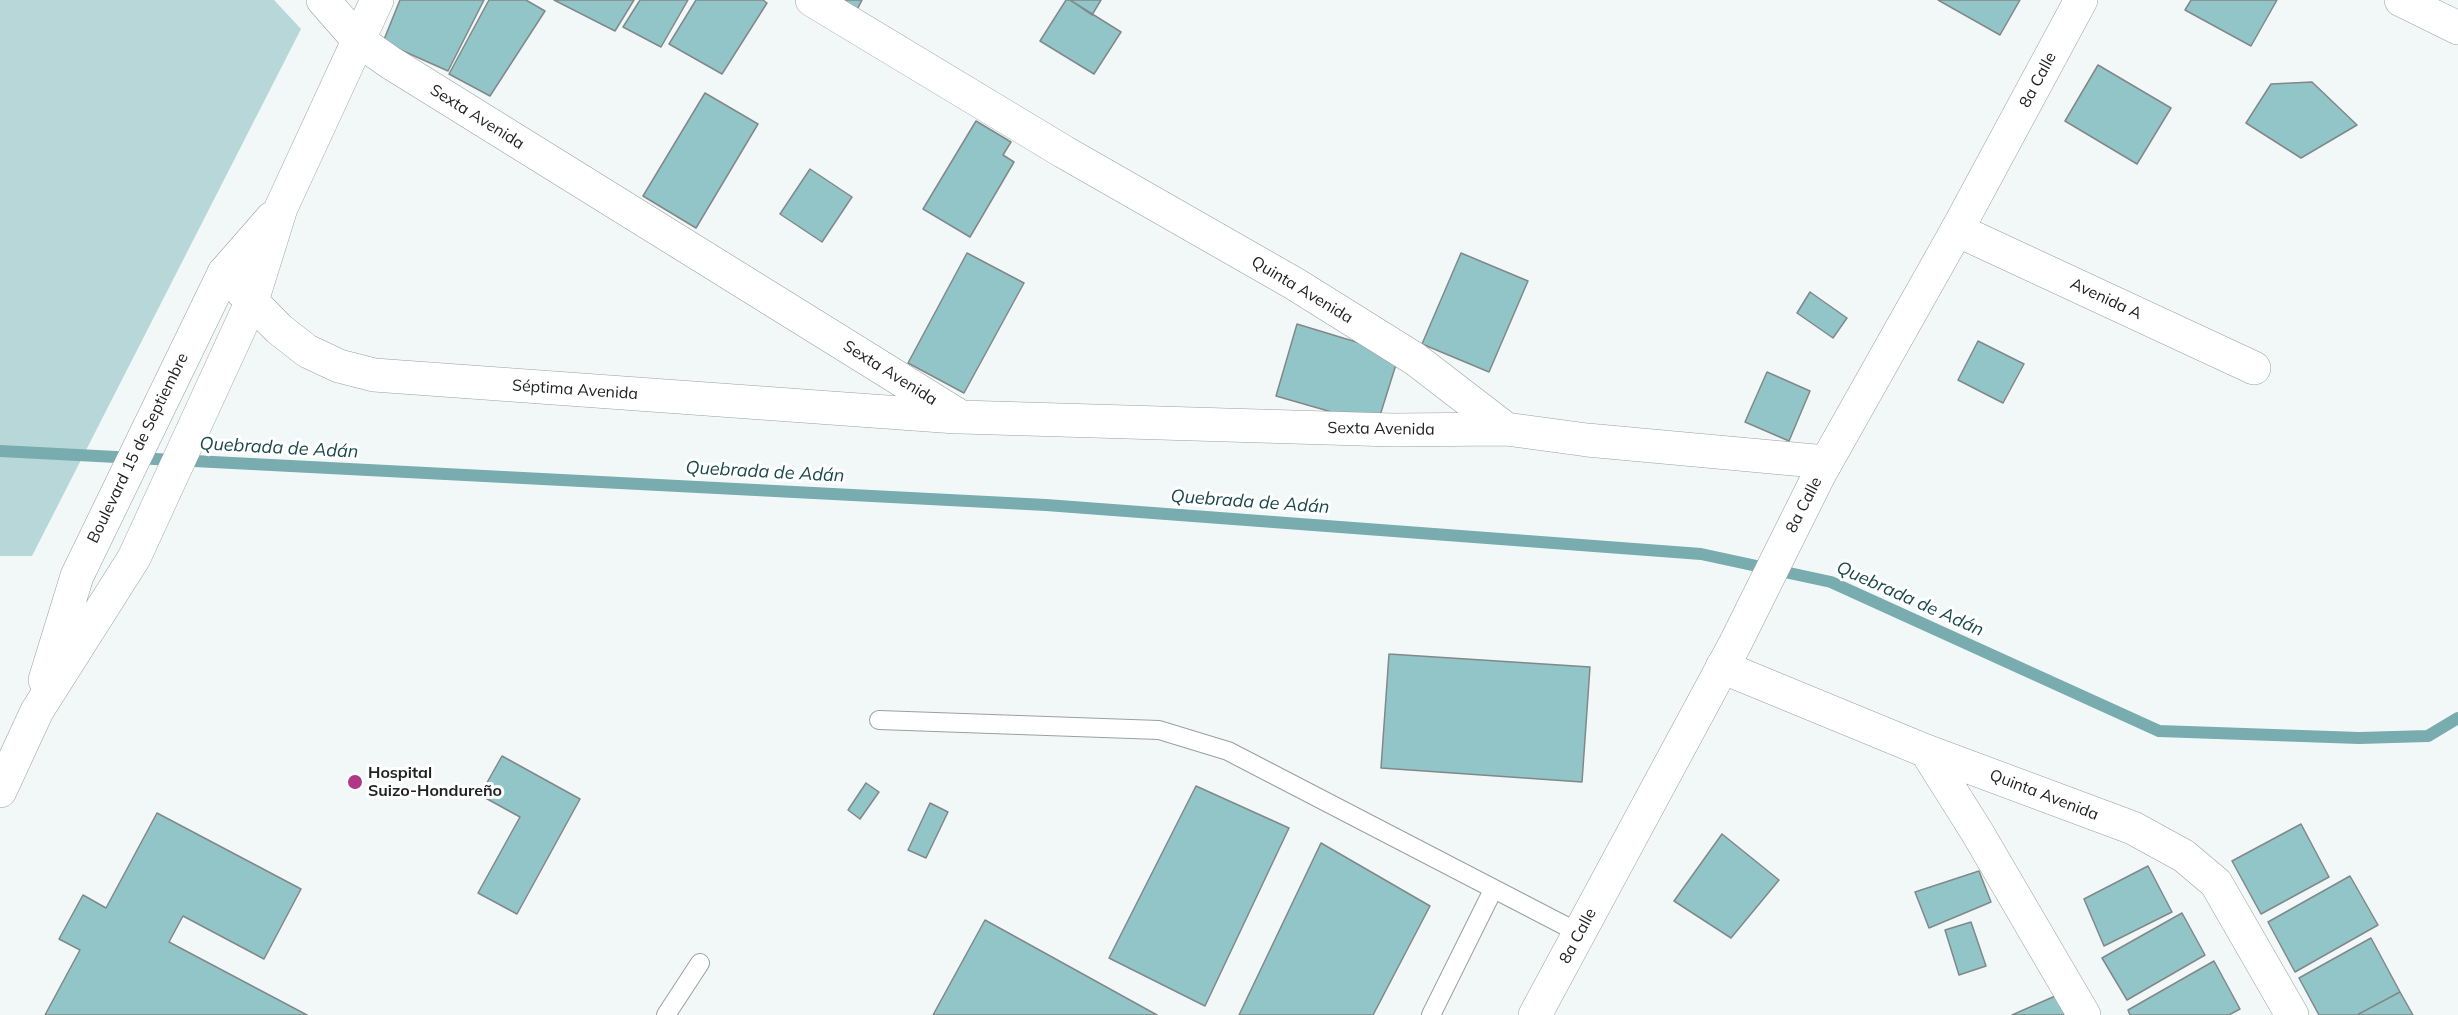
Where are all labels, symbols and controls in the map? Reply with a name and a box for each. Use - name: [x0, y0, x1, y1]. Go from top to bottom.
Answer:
- street label: 8a Calle: [2015, 49, 2061, 111]
- street label: Sexta Avenida: [426, 80, 528, 154]
- street label: Quinta Avenida: [1248, 252, 1356, 328]
- street label: Avenida A: [2067, 274, 2145, 324]
- street label: Sexta Avenida: [839, 336, 941, 410]
- street label: Boulevard 15 de Septiembre: [83, 350, 193, 546]
- street label: Séptima Avenida: [511, 376, 639, 404]
- street label: Sexta Avenida: [1327, 418, 1435, 440]
- water label: Quebrada de Adán: [199, 433, 359, 463]
- water label: Quebrada de Adán: [685, 457, 845, 487]
- street label: 8a Calle: [1782, 474, 1826, 536]
- water label: Quebrada de Adán: [1170, 486, 1330, 518]
- water label: Quebrada de Adán: [1833, 557, 1987, 641]
- place label: Hospital Suizo-Hondureño: [368, 763, 502, 801]
- street label: Quinta Avenida: [1987, 765, 2101, 825]
- marker: Hospital Suizo-Hondureño: [346, 773, 364, 791]
- street label: 8a Calle: [1555, 905, 1601, 967]

